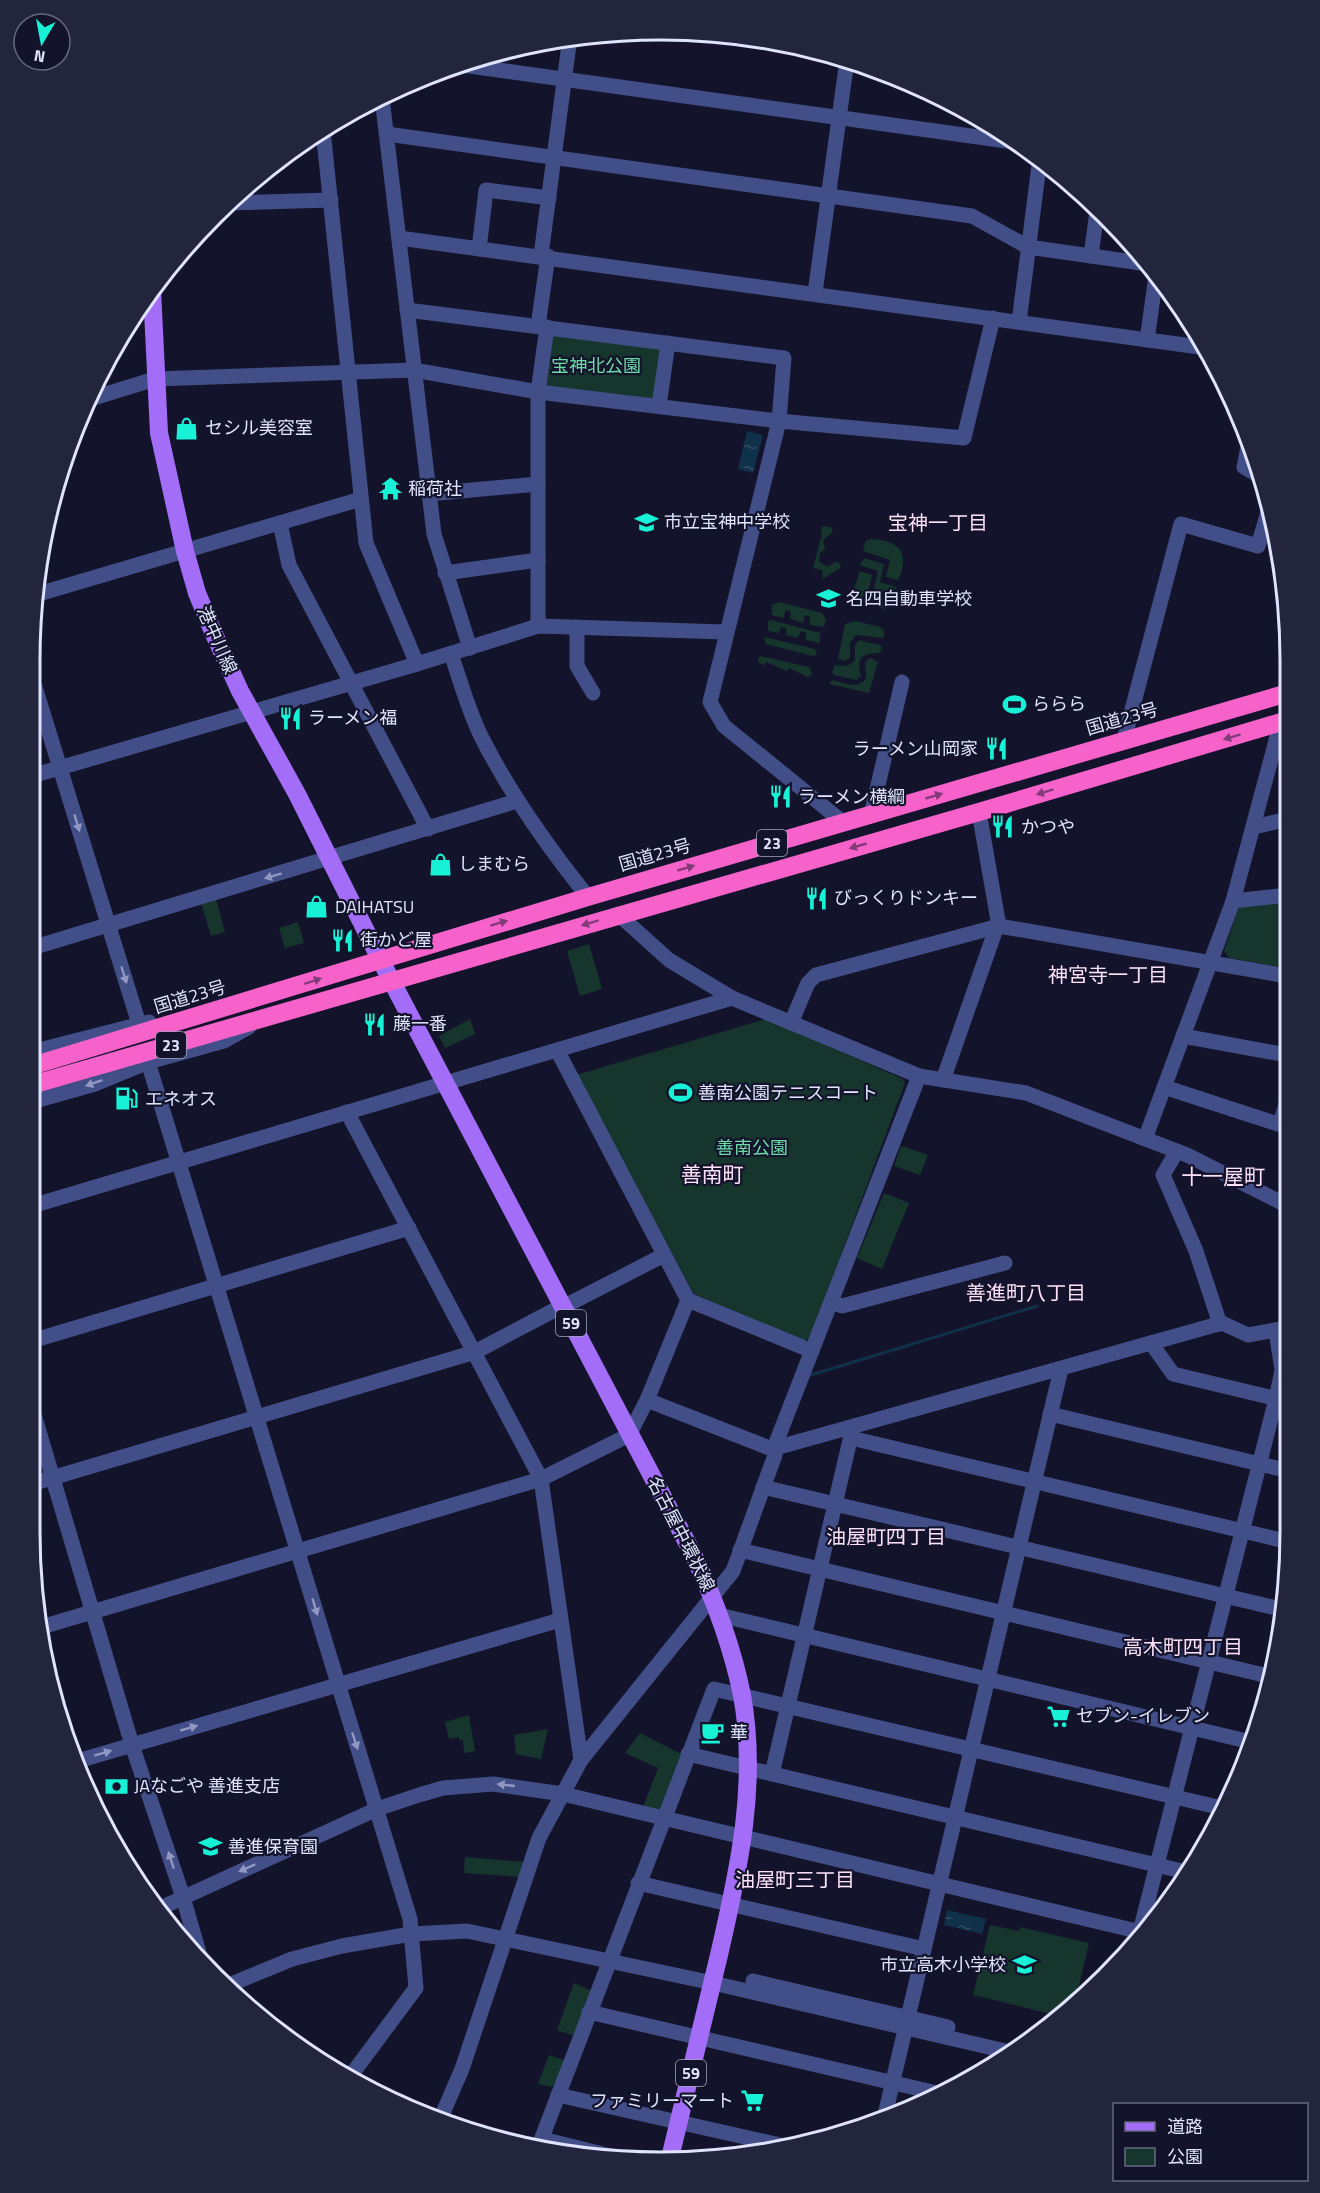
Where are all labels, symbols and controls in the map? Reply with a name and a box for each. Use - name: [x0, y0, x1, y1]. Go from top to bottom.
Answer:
- north arrow: [12, 12, 72, 72]
- text: N: [32, 44, 47, 70]
- park label: 宝神北公園: [551, 352, 641, 379]
- place label: セシル美容室: [205, 414, 313, 441]
- shop icon: セシル美容室: [174, 415, 200, 441]
- place label: 稲荷社: [408, 475, 462, 502]
- temple icon: 稲荷社: [377, 476, 403, 502]
- district label: 宝神一丁目: [888, 507, 988, 538]
- place label: 市立宝神中学校: [664, 508, 790, 535]
- school or university icon: 市立宝神中学校: [633, 509, 659, 535]
- place label: 名四自動車学校: [846, 585, 972, 612]
- school or university icon: 名四自動車学校: [815, 586, 841, 612]
- street label: 港中川線: [190, 601, 244, 678]
- place label: ららら: [1032, 690, 1086, 717]
- sports icon: ららら: [1001, 691, 1027, 717]
- street label: 国道23号: [1082, 695, 1161, 742]
- place label: ラーメン福: [308, 704, 397, 731]
- restaurant icon: ラーメン福: [277, 705, 303, 731]
- one-way arrow: [1223, 733, 1241, 742]
- place label: ラーメン山岡家: [853, 735, 978, 762]
- restaurant icon: ラーメン山岡家: [983, 736, 1009, 762]
- place label: ラーメン横綱: [798, 783, 905, 810]
- restaurant icon: ラーメン横綱: [767, 784, 793, 810]
- one-way arrow: [1036, 788, 1054, 797]
- one-way arrow: [925, 791, 943, 800]
- place label: かつや: [1021, 813, 1075, 840]
- one-way arrow: [73, 814, 82, 832]
- restaurant icon: かつや: [990, 814, 1016, 840]
- road number: 23: [757, 830, 787, 856]
- street label: 国道23号: [615, 831, 694, 878]
- one-way arrow: [849, 842, 867, 852]
- place label: しまむら: [458, 850, 530, 877]
- shop icon: しまむら: [427, 851, 453, 877]
- one-way arrow: [677, 863, 695, 872]
- one-way arrow: [264, 872, 282, 881]
- place label: びっくりドンキー: [834, 884, 978, 911]
- restaurant icon: びっくりドンキー: [803, 885, 829, 911]
- place label: DAIHATSU: [335, 893, 414, 920]
- shop icon: DAIHATSU: [304, 894, 330, 920]
- one-way arrow: [490, 918, 508, 927]
- one-way arrow: [580, 919, 598, 928]
- place label: 街かど屋: [360, 926, 432, 953]
- restaurant icon: 街かど屋: [329, 927, 355, 953]
- district label: 神宮寺一丁目: [1048, 959, 1168, 990]
- one-way arrow: [120, 966, 129, 984]
- street label: 国道23号: [150, 973, 229, 1020]
- one-way arrow: [304, 975, 322, 985]
- place label: 藤一番: [393, 1010, 447, 1037]
- restaurant icon: 藤一番: [362, 1011, 388, 1037]
- road number: 23: [156, 1032, 186, 1058]
- one-way arrow: [84, 1079, 102, 1089]
- place label: 善南公園テニスコート: [698, 1079, 878, 1106]
- sports icon: 善南公園テニスコート: [667, 1080, 693, 1106]
- place label: エネオス: [145, 1085, 217, 1112]
- fuel station icon: エネオス: [114, 1086, 140, 1112]
- park label: 善南公園: [716, 1134, 788, 1161]
- district label: 善南町: [681, 1158, 744, 1190]
- district label: 十一屋町: [1181, 1160, 1265, 1192]
- district label: 善進町八丁目: [966, 1277, 1086, 1308]
- road number: 59: [556, 1310, 586, 1336]
- street label: 名古屋中環状線: [641, 1472, 722, 1596]
- district label: 油屋町四丁目: [826, 1521, 946, 1552]
- one-way arrow: [311, 1598, 320, 1616]
- district label: 高木町四丁目: [1123, 1631, 1243, 1662]
- place label: セブン-イレブン: [1076, 1702, 1210, 1729]
- supermarket icon: セブン-イレブン: [1045, 1703, 1071, 1729]
- place label: 華: [730, 1719, 748, 1746]
- cafe icon: 華: [699, 1720, 725, 1746]
- one-way arrow: [179, 1723, 198, 1733]
- one-way arrow: [351, 1732, 360, 1750]
- one-way arrow: [94, 1748, 112, 1757]
- place label: JAなごや 善進支店: [134, 1772, 280, 1799]
- bank icon: JAなごや 善進支店: [103, 1773, 129, 1799]
- one-way arrow: [496, 1780, 515, 1790]
- place label: 善進保育園: [228, 1833, 318, 1860]
- school or university icon: 善進保育園: [197, 1834, 223, 1860]
- one-way arrow: [165, 1851, 175, 1869]
- one-way arrow: [239, 1864, 256, 1873]
- district label: 油屋町三丁目: [735, 1864, 855, 1895]
- place label: 市立高木小学校: [880, 1951, 1006, 1978]
- school or university icon: 市立高木小学校: [1011, 1952, 1037, 1978]
- road number: 59: [676, 2060, 706, 2086]
- place label: ファミリーマート: [590, 2087, 734, 2114]
- supermarket icon: ファミリーマート: [739, 2088, 765, 2114]
- legend: [1113, 2103, 1308, 2181]
- text: 道路: [1167, 2113, 1203, 2140]
- text: 公園: [1167, 2143, 1203, 2170]

